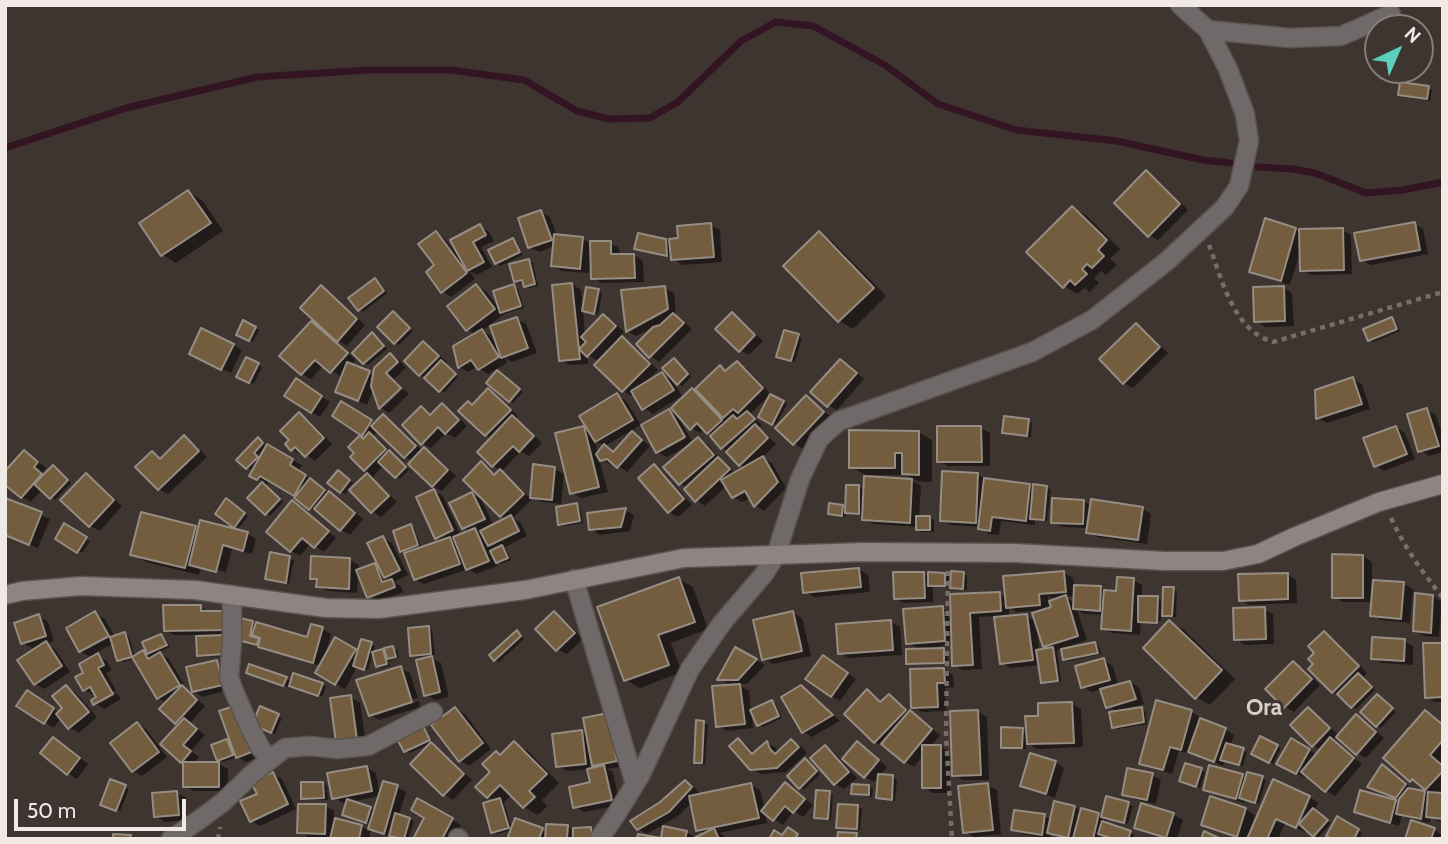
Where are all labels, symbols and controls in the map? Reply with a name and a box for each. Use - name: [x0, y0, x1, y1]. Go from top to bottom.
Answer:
- north arrow: [1364, 14, 1434, 84]
- text: N: [1400, 22, 1425, 48]
- district label: Ora: [1246, 694, 1282, 722]
- scale bar: [18, 784, 189, 828]
- text: 50 m: [27, 798, 76, 823]

